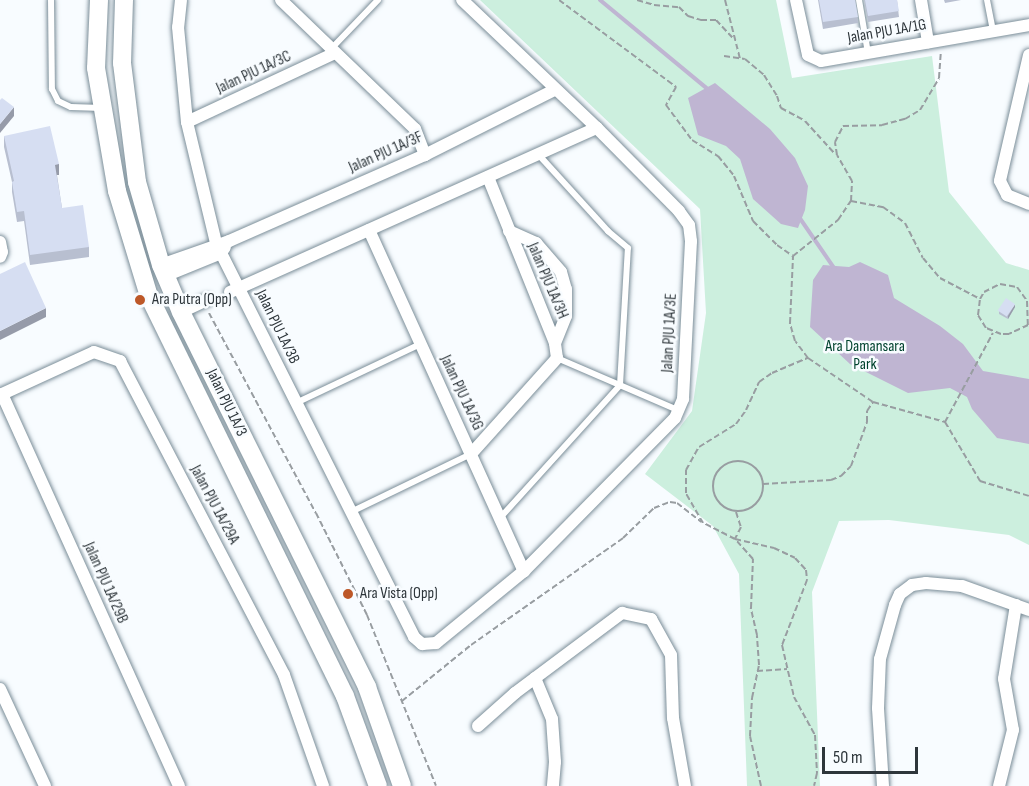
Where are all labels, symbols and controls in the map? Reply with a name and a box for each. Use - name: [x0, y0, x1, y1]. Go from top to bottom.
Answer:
- street label: Jalan PJU 1A/1G: [846, 16, 928, 48]
- street label: Jalan PJU 1A/3C: [213, 47, 295, 99]
- street label: Jalan PJU 1A/3F: [346, 128, 426, 178]
- street label: Jalan PJU 1A/3H: [522, 240, 572, 322]
- street label: Jalan PJU 1A/3B: [251, 287, 303, 367]
- place label: Ara Putra (Opp): [152, 290, 232, 310]
- marker: Ara Putra (Opp): [133, 293, 147, 307]
- street label: Jalan PJU 1A/3E: [658, 293, 682, 373]
- park label: Ara Damansara Park: [825, 337, 905, 375]
- street label: Jalan PJU 1A/3G: [435, 352, 487, 434]
- street label: Jalan PJU 1A/3: [201, 366, 251, 440]
- street label: Jalan PJU 1A/29A: [185, 462, 243, 548]
- street label: Jalan PJU 1A/29B: [79, 539, 131, 627]
- place label: Ara Vista (Opp): [360, 584, 438, 604]
- marker: Ara Vista (Opp): [341, 587, 355, 601]
- scale bar: [825, 735, 921, 773]
- text: 50 m: [833, 747, 863, 768]

